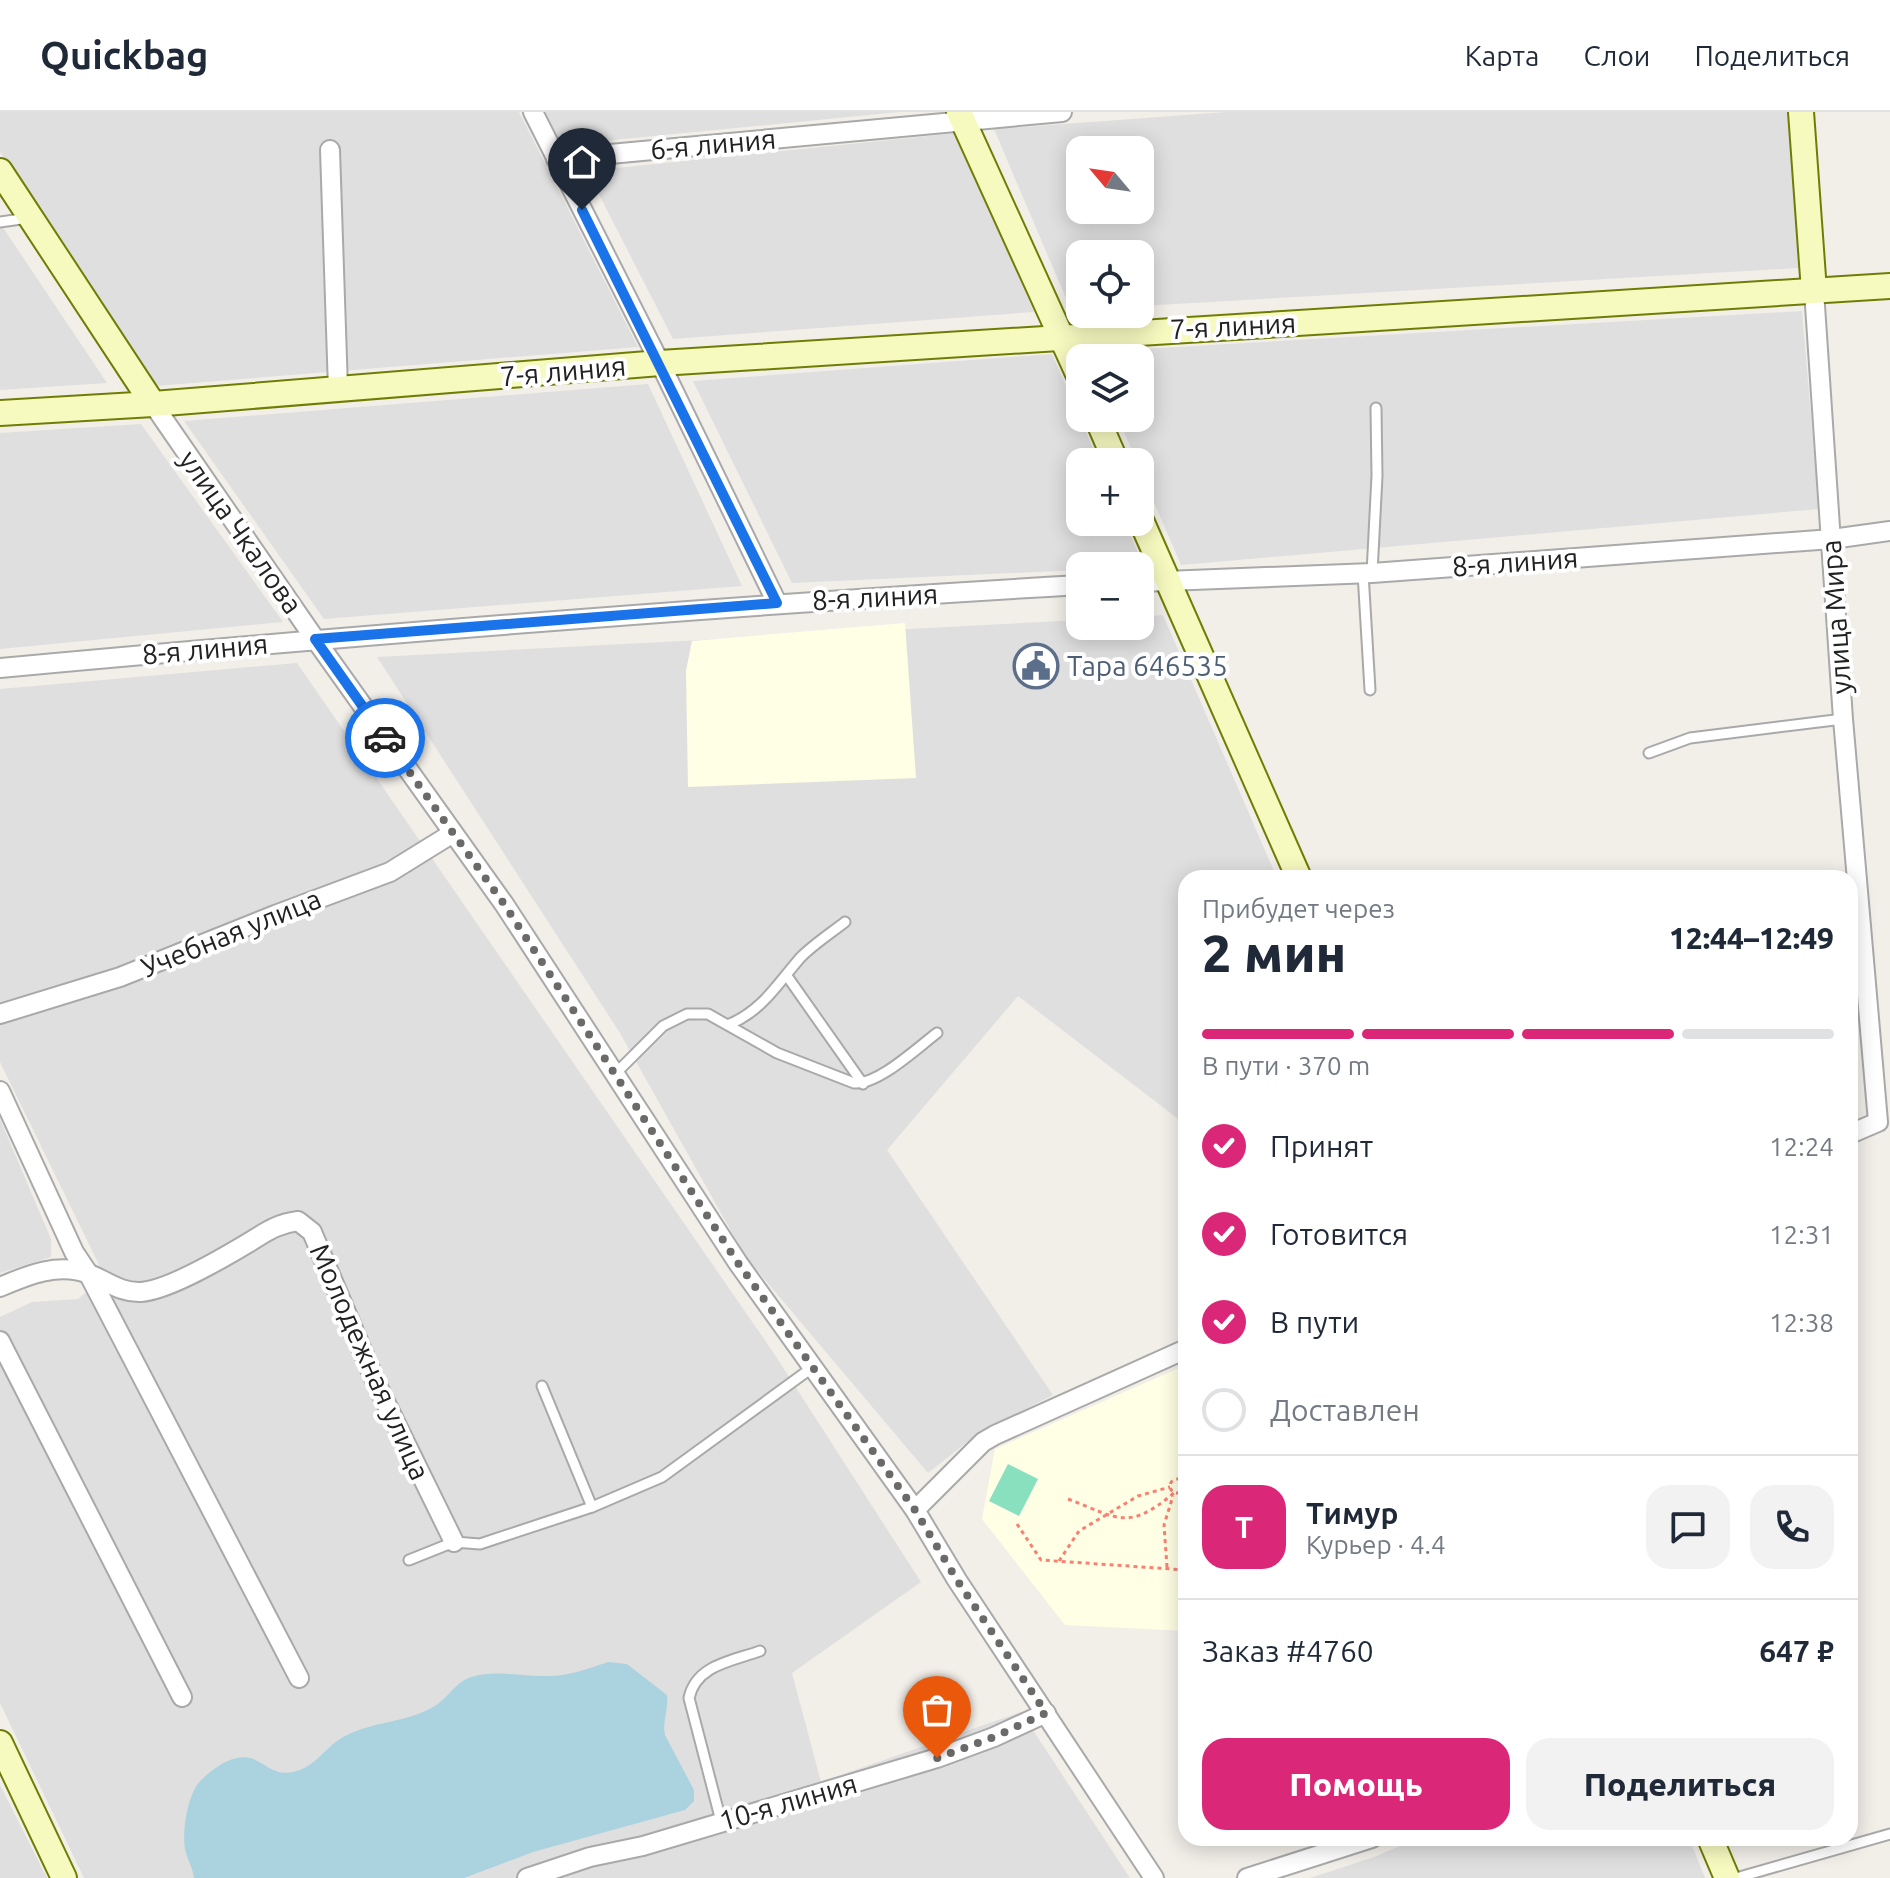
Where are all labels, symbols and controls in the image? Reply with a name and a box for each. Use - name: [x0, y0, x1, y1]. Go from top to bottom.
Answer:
- text: Quickbag: [40, 34, 208, 76]
- text: Карта: [1465, 40, 1539, 71]
- text: Слои: [1583, 40, 1650, 71]
- text: Поделиться: [1694, 40, 1850, 71]
- street label: 6-я линия: [649, 123, 777, 164]
- pin: [548, 128, 616, 210]
- north arrow: [1066, 136, 1154, 224]
- map controls: [1066, 136, 1154, 640]
- icon: home: [560, 140, 604, 184]
- button: locate: [1066, 240, 1154, 328]
- street label: 7-я линия: [1169, 307, 1297, 344]
- button: layers: [1066, 344, 1154, 432]
- street label: 7-я линия: [499, 350, 627, 391]
- street label: улица Чкалова: [174, 444, 309, 619]
- button: +: [1066, 448, 1154, 536]
- street label: улица Мира: [1815, 539, 1856, 695]
- street label: 8-я линия: [1451, 542, 1579, 581]
- button: −: [1066, 552, 1154, 640]
- street label: 8-я линия: [811, 578, 939, 615]
- street label: 8-я линия: [141, 628, 269, 669]
- public building icon: Тара 646535: [1012, 642, 1060, 690]
- place label: Тара 646535: [1067, 650, 1228, 681]
- courier: [345, 698, 425, 778]
- icon: car: [363, 716, 407, 760]
- street label: Учебная улица: [136, 882, 325, 983]
- text: Прибудет через: [1202, 894, 1395, 923]
- text: 12:44–12:49: [1669, 921, 1834, 955]
- text: 2 мин: [1202, 924, 1346, 982]
- text: В пути · 370 m: [1202, 1051, 1370, 1080]
- icon: check: [1202, 1124, 1246, 1168]
- text: Принят: [1270, 1129, 1373, 1163]
- text: 12:24: [1769, 1132, 1834, 1161]
- icon: check: [1202, 1212, 1246, 1256]
- text: Готовится: [1270, 1217, 1408, 1251]
- text: 12:31: [1769, 1220, 1834, 1249]
- street label: Молодежная улица: [304, 1239, 436, 1485]
- icon: check: [1202, 1300, 1246, 1344]
- text: В пути: [1270, 1305, 1359, 1339]
- text: 12:38: [1769, 1308, 1834, 1337]
- text: Доставлен: [1270, 1393, 1420, 1427]
- button: chat: [1646, 1485, 1730, 1569]
- button: phone: [1750, 1485, 1834, 1569]
- text: Тимур: [1306, 1496, 1398, 1530]
- text: Т: [1235, 1510, 1253, 1544]
- text: Курьер · 4.4: [1306, 1530, 1446, 1559]
- text: Заказ #4760: [1202, 1634, 1374, 1668]
- text: 647 ₽: [1759, 1634, 1834, 1668]
- pin: [903, 1676, 971, 1758]
- icon: bag: [915, 1688, 959, 1732]
- button: Помощь: [1202, 1738, 1510, 1830]
- button: Поделиться: [1526, 1738, 1834, 1830]
- street label: 10-я линия: [715, 1767, 860, 1836]

